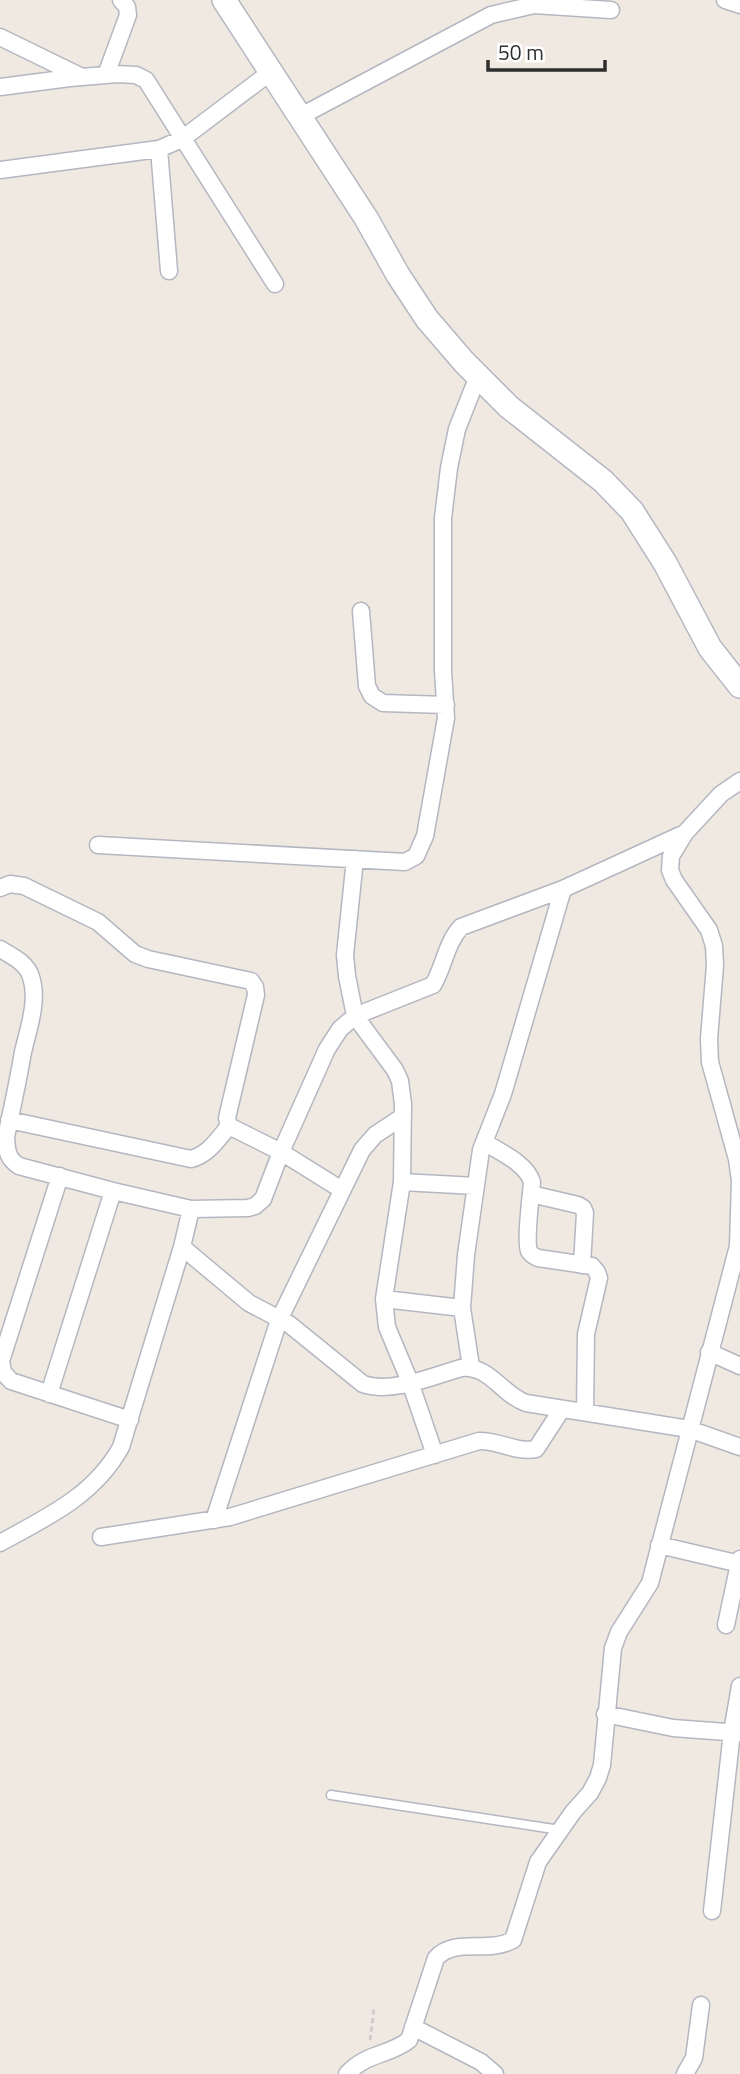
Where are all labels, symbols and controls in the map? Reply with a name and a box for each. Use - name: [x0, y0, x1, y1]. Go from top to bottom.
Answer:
- scale bar: [488, 28, 605, 72]
- text: 50 m: [498, 36, 544, 68]

